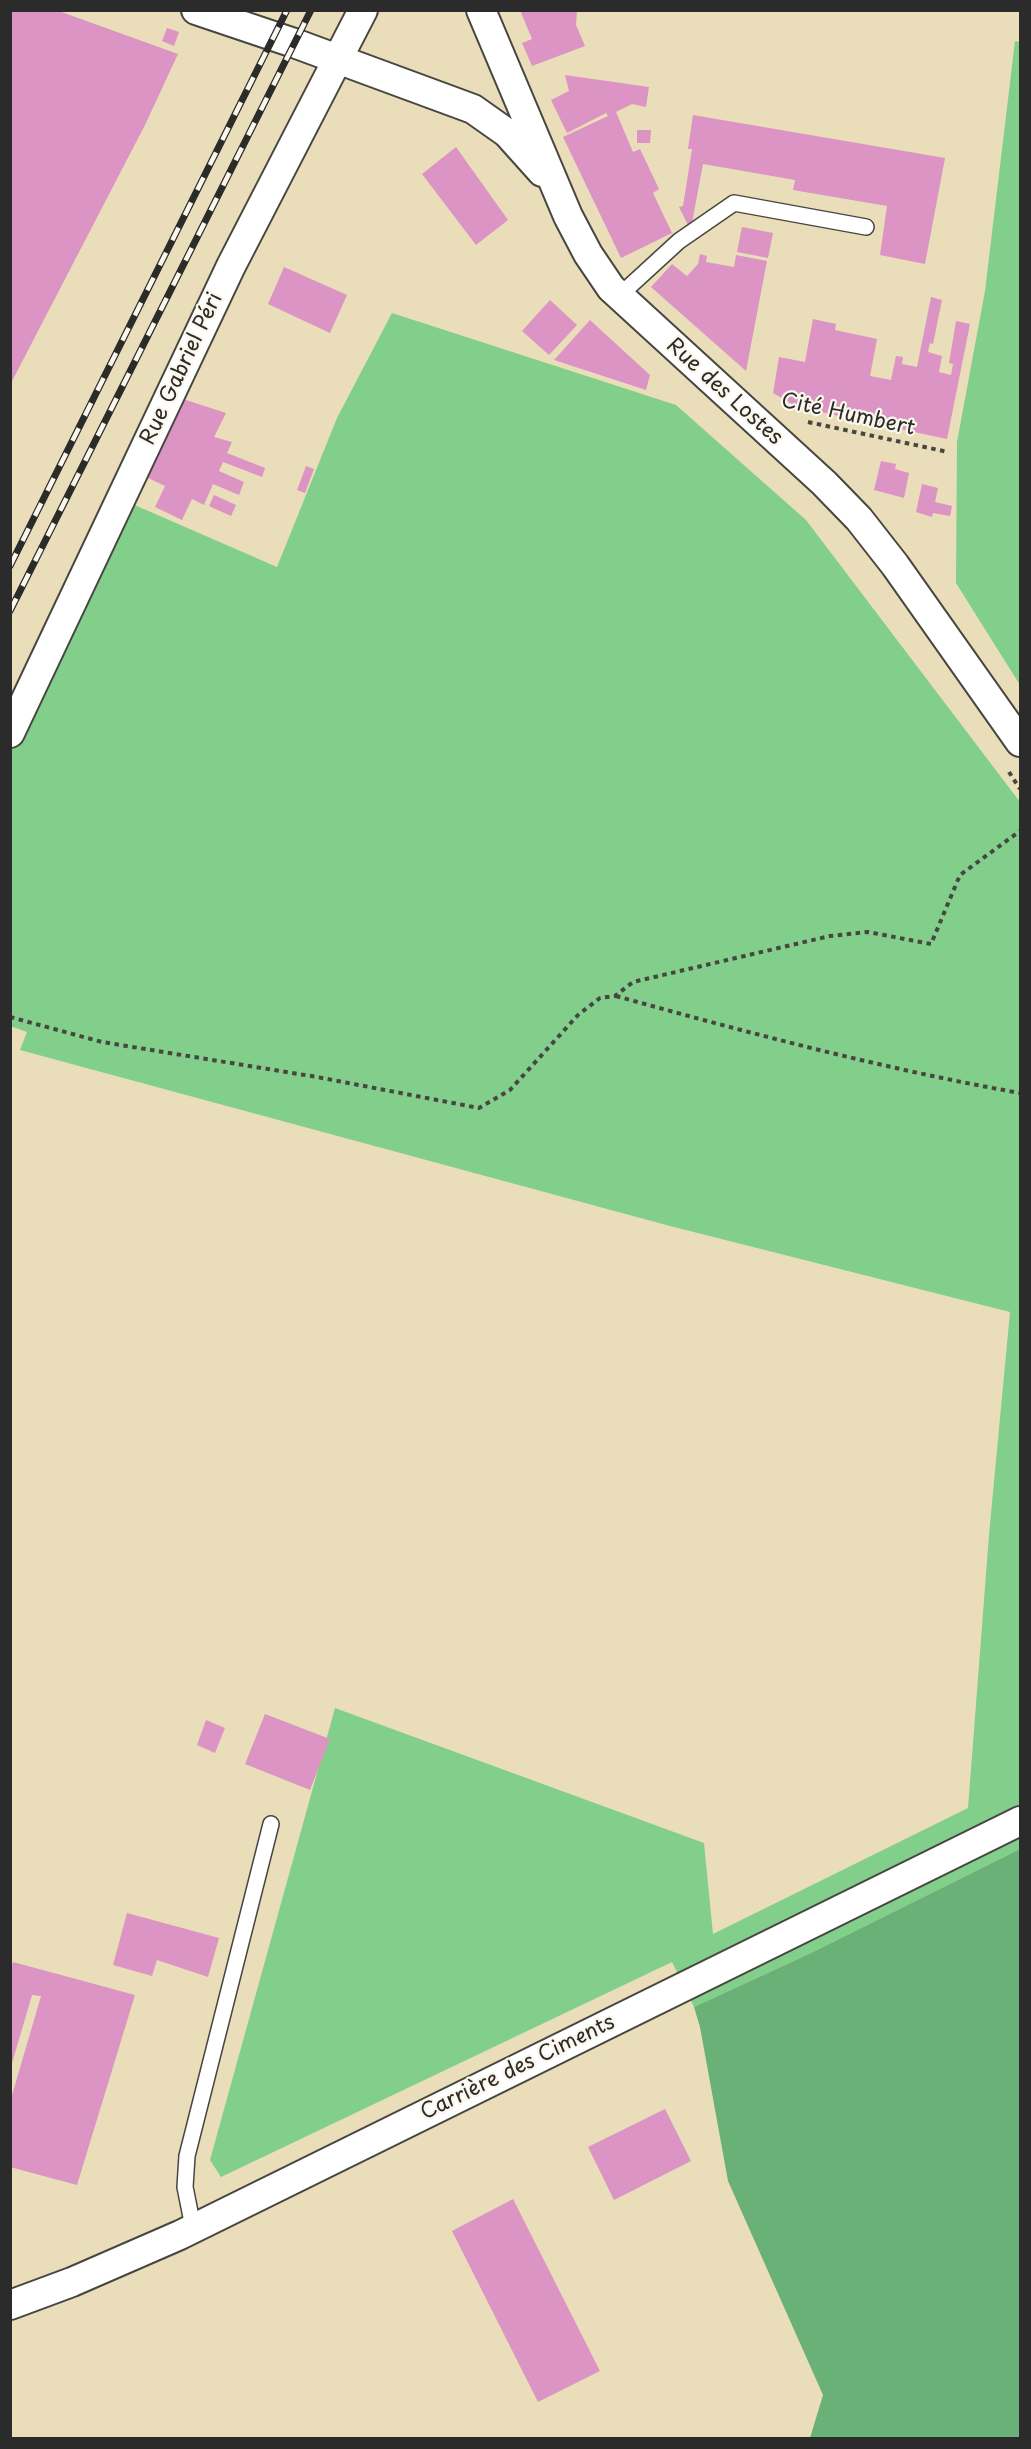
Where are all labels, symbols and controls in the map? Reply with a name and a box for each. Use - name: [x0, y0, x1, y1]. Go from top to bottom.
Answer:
- street label: Rue Gabriel Péri: [136, 289, 228, 449]
- street label: Rue des Lostes: [661, 333, 787, 451]
- street label: Cité Humbert: [779, 389, 917, 441]
- street label: Carrière des Ciments: [417, 2010, 619, 2126]

